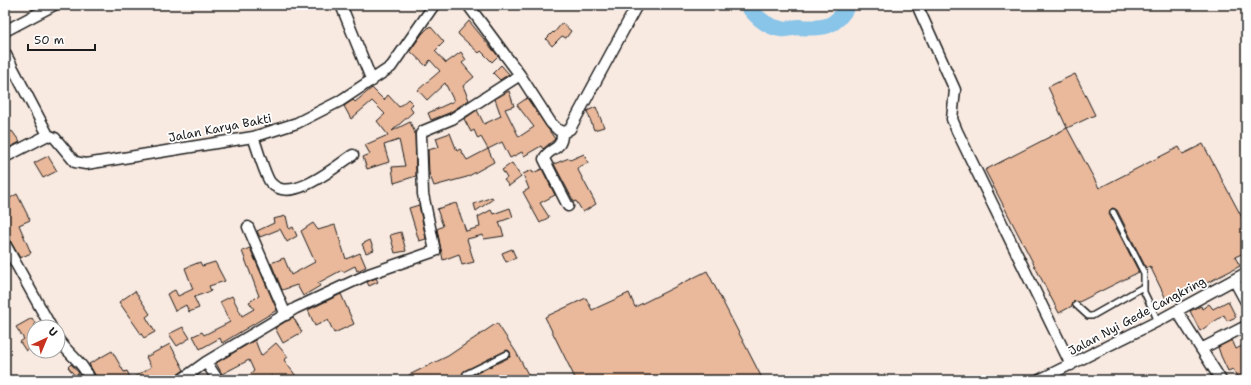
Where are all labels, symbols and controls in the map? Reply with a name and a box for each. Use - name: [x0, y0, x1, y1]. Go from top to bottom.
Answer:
- scale bar: [28, 26, 95, 52]
- text: 50 m: [34, 32, 64, 48]
- street label: Jalan Karya Bakti: [167, 110, 273, 146]
- street label: Jalan Nyi Gede Cangkring: [1065, 273, 1209, 359]
- north arrow: [26, 319, 66, 359]
- text: U: [45, 324, 61, 340]

